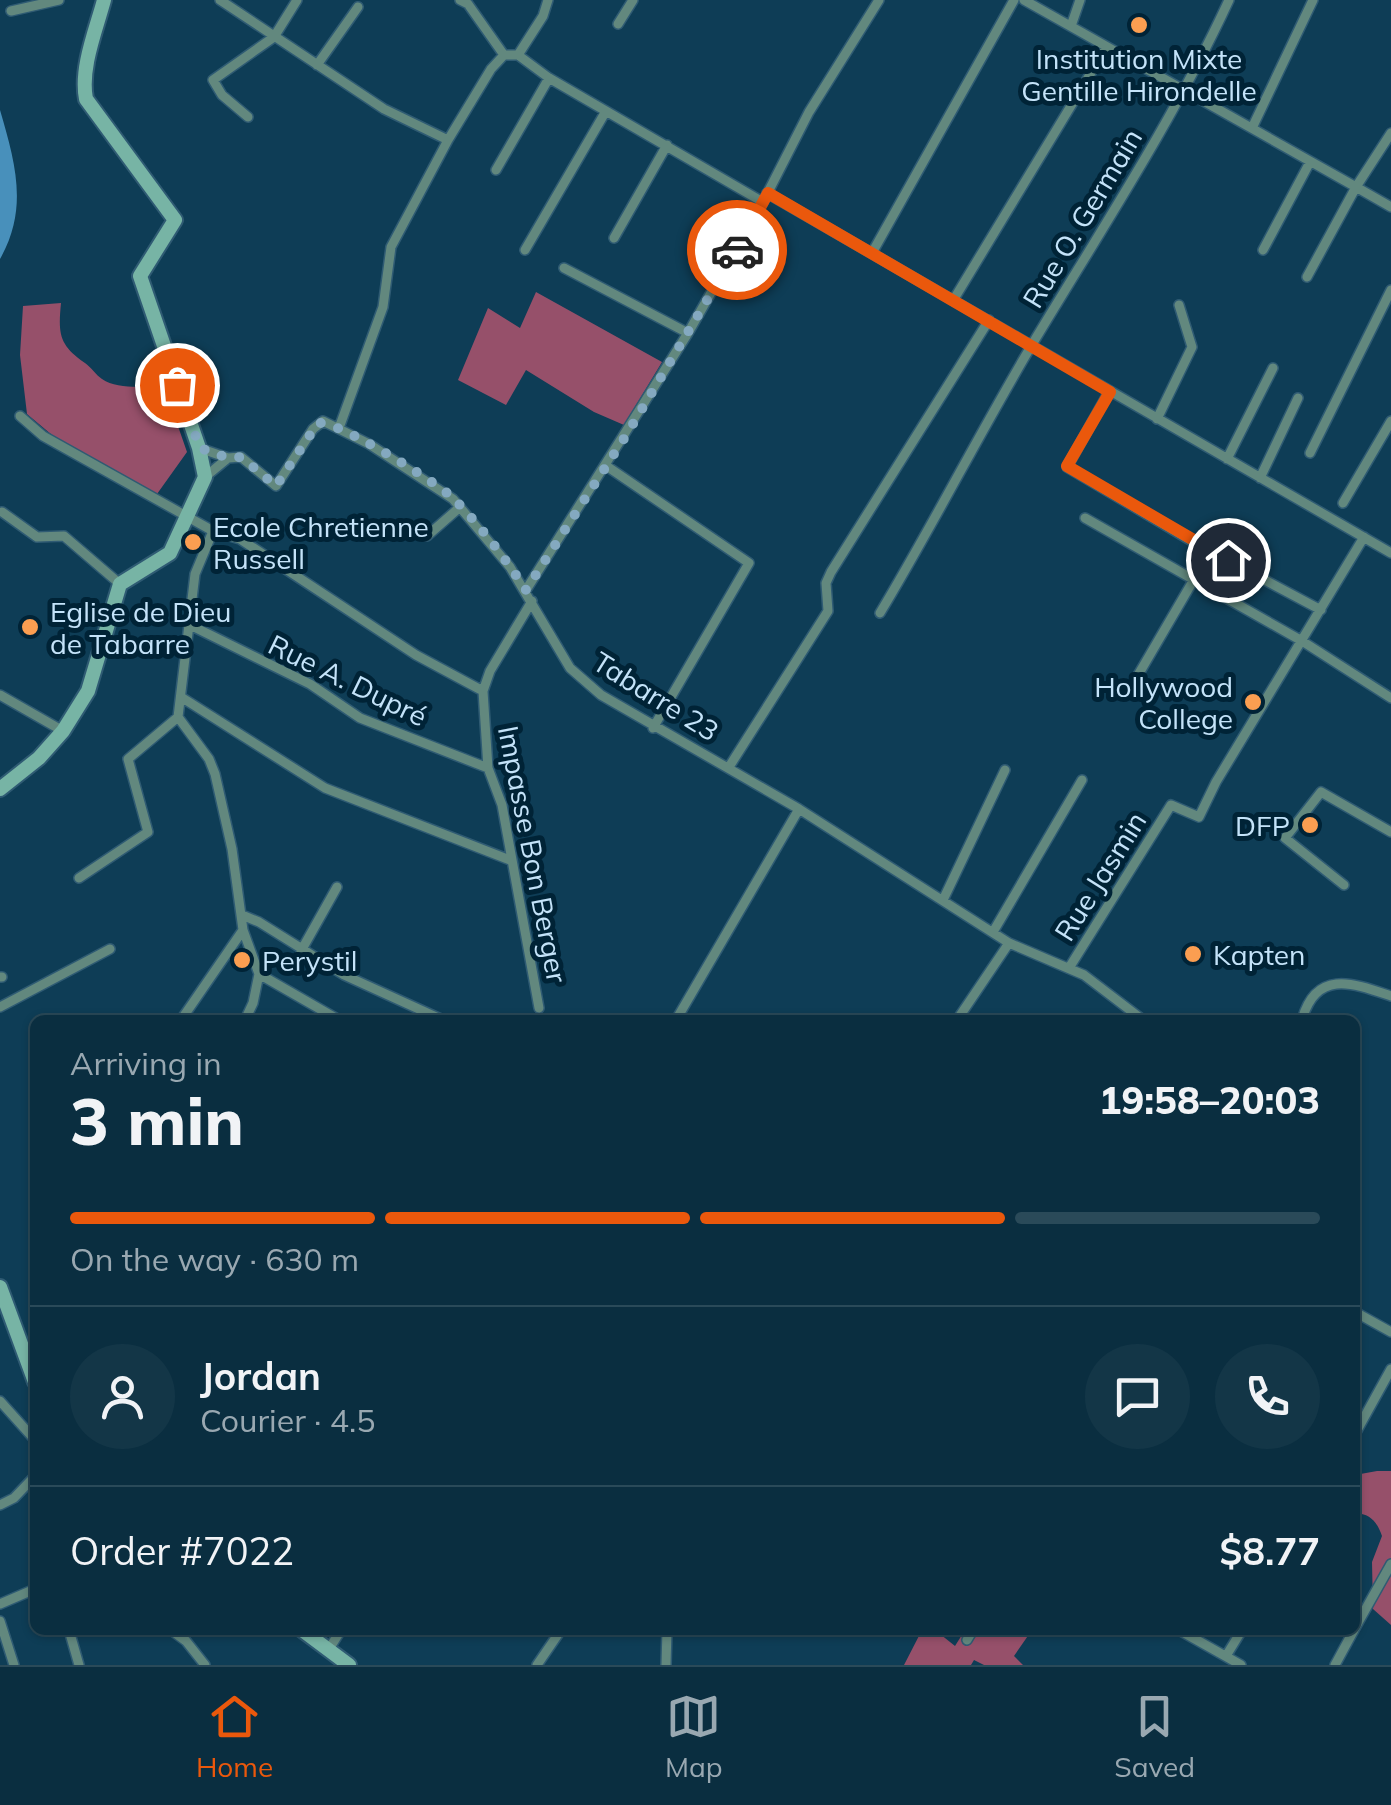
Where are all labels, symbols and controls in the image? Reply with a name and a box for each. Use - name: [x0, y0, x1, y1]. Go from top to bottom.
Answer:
- marker: Institution Mixte Gentille Hirondelle: [1128, 14, 1150, 36]
- place label: Institution Mixte Gentille Hirondelle: [1021, 41, 1257, 108]
- street label: Rue O. Germain: [1015, 122, 1149, 314]
- courier: [687, 200, 787, 300]
- icon: car: [710, 223, 765, 278]
- pin: [135, 343, 220, 428]
- icon: bag: [150, 358, 205, 413]
- place label: Ecole Chretienne Russell: [213, 509, 429, 576]
- pin: [1186, 518, 1271, 603]
- marker: Ecole Chretienne Russell: [182, 531, 204, 553]
- icon: home: [1201, 533, 1256, 588]
- place label: Eglise de Dieu de Tabarre: [50, 594, 231, 661]
- marker: Eglise de Dieu de Tabarre: [19, 616, 41, 638]
- street label: Rue A. Dupré: [263, 627, 433, 733]
- street label: Tabarre 23: [587, 644, 725, 748]
- place label: Hollywood College: [1094, 669, 1233, 736]
- marker: Hollywood College: [1242, 691, 1264, 713]
- street label: Impasse Bon Berger: [491, 723, 575, 986]
- street label: Rue Jasmin: [1047, 805, 1153, 947]
- place label: DFP: [1235, 808, 1290, 843]
- marker: DFP: [1299, 814, 1321, 836]
- place label: Kapten: [1213, 937, 1306, 972]
- place label: Perystil: [262, 943, 357, 978]
- marker: Kapten: [1182, 943, 1204, 965]
- marker: Perystil: [231, 949, 253, 971]
- text: Arriving in: [70, 1043, 222, 1083]
- text: 19:58–20:03: [1099, 1076, 1320, 1124]
- text: 3 min: [70, 1080, 244, 1161]
- text: On the way · 630 m: [70, 1239, 359, 1279]
- button: person: [70, 1344, 175, 1449]
- button: chat: [1085, 1344, 1190, 1449]
- button: phone: [1215, 1344, 1320, 1449]
- text: Jordan: [200, 1352, 321, 1400]
- text: Courier · 4.5: [200, 1400, 376, 1440]
- text: Order #7022: [70, 1527, 294, 1575]
- text: $8.77: [1219, 1527, 1320, 1575]
- tab: Home: [196, 1689, 273, 1784]
- tab: Map: [665, 1689, 723, 1784]
- tab: Saved: [1114, 1689, 1195, 1784]

